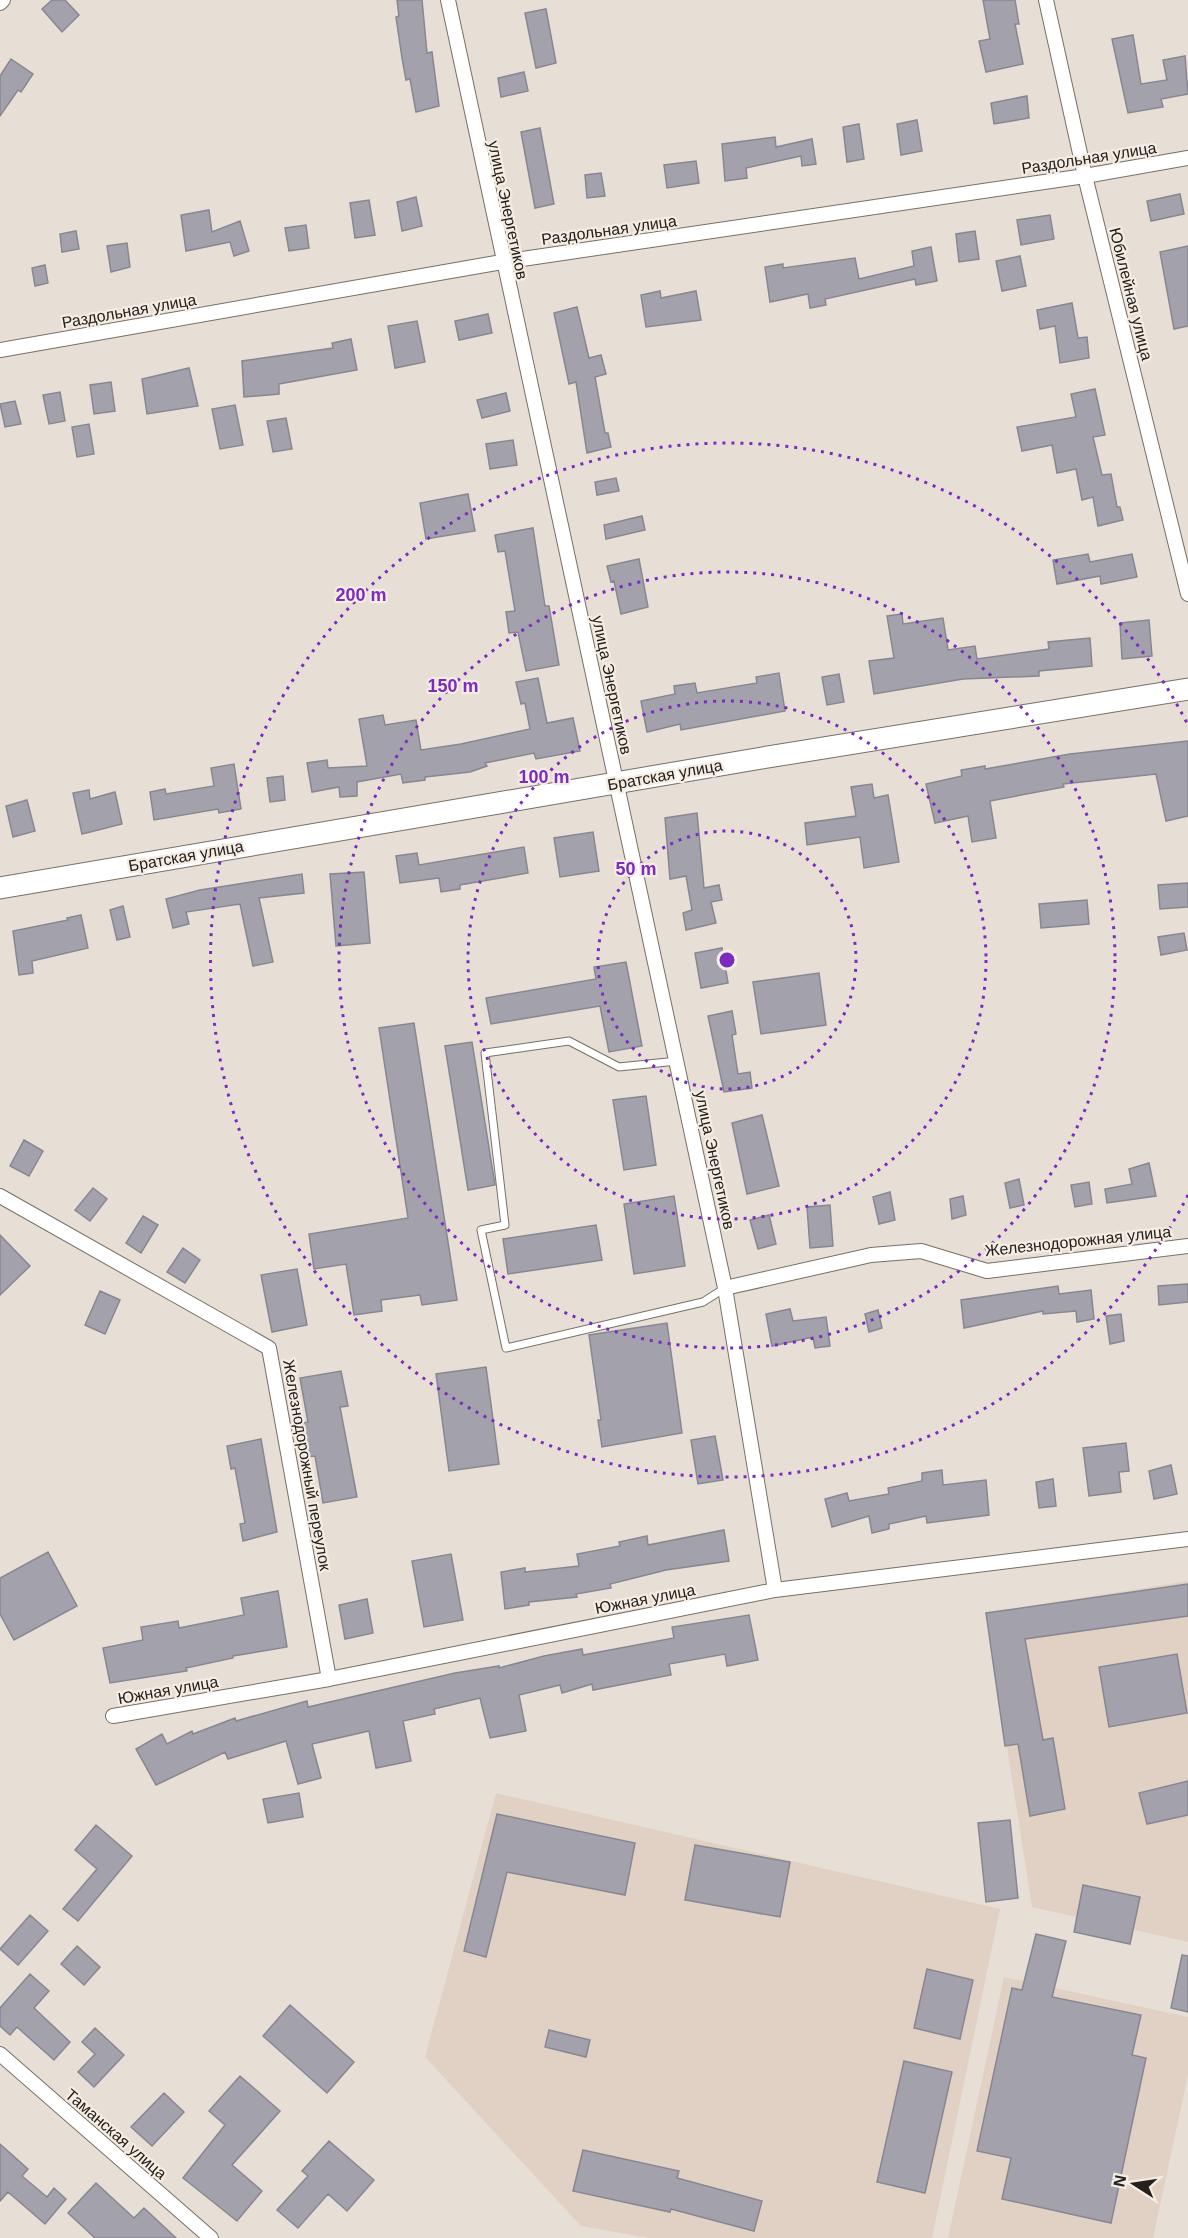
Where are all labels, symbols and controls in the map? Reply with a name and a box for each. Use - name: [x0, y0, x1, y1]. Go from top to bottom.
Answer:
- street label: улица Энергетиков: [485, 139, 531, 281]
- street label: Раздольная улица: [1020, 139, 1158, 177]
- street label: Раздольная улица: [540, 212, 678, 248]
- street label: Юбилейная улица: [1106, 226, 1156, 362]
- street label: Раздольная улица: [60, 291, 198, 331]
- text: 200 m: [335, 585, 387, 605]
- street label: улица Энергетиков: [589, 614, 635, 756]
- text: 150 m: [427, 676, 479, 696]
- street label: Братская улица: [606, 757, 724, 793]
- text: 100 m: [518, 767, 570, 787]
- street label: Братская улица: [127, 838, 245, 874]
- text: 50 m: [615, 859, 657, 879]
- centre of rings: [717, 950, 737, 970]
- street label: улица Энергетиков: [692, 1089, 738, 1231]
- street label: Железнодорожная улица: [984, 1223, 1172, 1259]
- street label: Железнодорожный переулок: [280, 1358, 334, 1573]
- street label: Южная улица: [593, 1581, 697, 1617]
- street label: Южная улица: [116, 1673, 220, 1707]
- street label: Таманская улица: [62, 2086, 170, 2182]
- north arrow: [1104, 2154, 1164, 2214]
- text: N: [1110, 2174, 1129, 2188]

